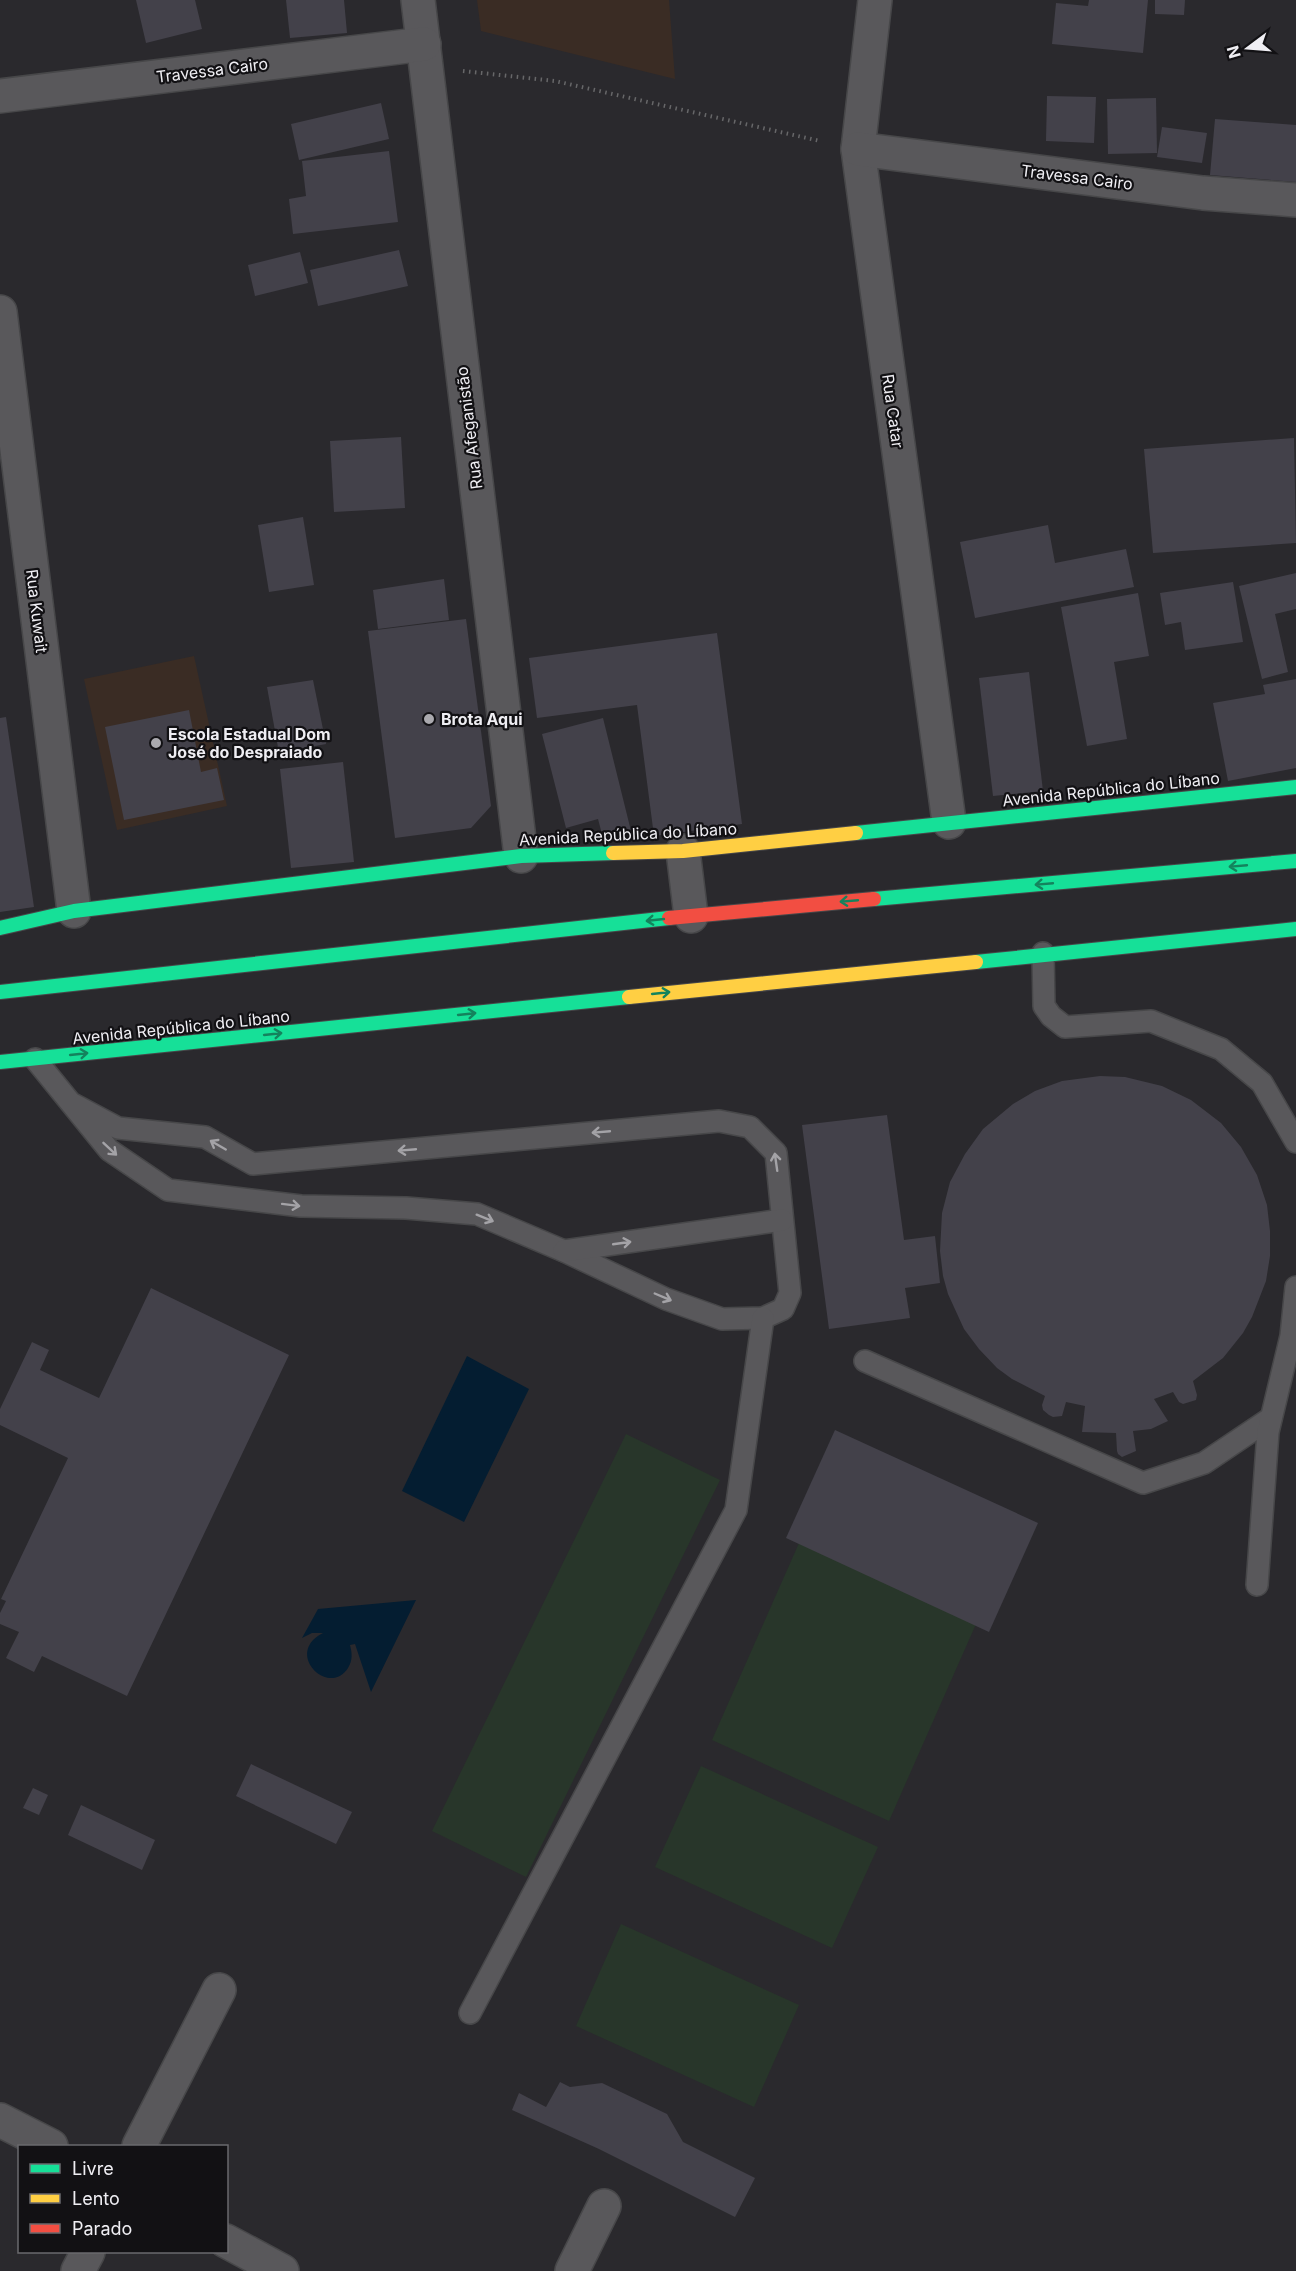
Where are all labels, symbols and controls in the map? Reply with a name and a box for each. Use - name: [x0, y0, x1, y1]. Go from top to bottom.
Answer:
- north arrow: [1218, 18, 1278, 78]
- text: N: [1222, 44, 1245, 61]
- street label: Travessa Cairo: [155, 53, 269, 87]
- street label: Travessa Cairo: [1020, 160, 1134, 194]
- street label: Rua Afeganistão: [452, 365, 486, 491]
- street label: Rua Catar: [878, 373, 908, 449]
- street label: Rua Kuwait: [22, 568, 52, 654]
- place label: Brota Aqui: [441, 709, 523, 729]
- marker: Brota Aqui: [422, 712, 436, 726]
- place label: Escola Estadual Dom José do Despraiado: [168, 724, 331, 762]
- marker: Escola Estadual Dom José do Despraiado: [149, 736, 163, 750]
- street label: Avenida República do Líbano: [1001, 768, 1221, 810]
- street label: Avenida República do Líbano: [518, 818, 738, 850]
- one-way arrow: [1228, 861, 1248, 872]
- one-way arrow: [1034, 879, 1054, 890]
- one-way arrow: [840, 896, 860, 907]
- one-way arrow: [646, 915, 666, 926]
- one-way arrow: [650, 987, 670, 998]
- street label: Avenida República do Líbano: [71, 1006, 291, 1048]
- one-way arrow: [457, 1008, 476, 1019]
- one-way arrow: [263, 1028, 282, 1039]
- one-way arrow: [69, 1048, 89, 1059]
- one-way arrow: [592, 1127, 612, 1138]
- one-way arrow: [210, 1138, 227, 1150]
- one-way arrow: [103, 1142, 118, 1156]
- one-way arrow: [398, 1145, 418, 1156]
- one-way arrow: [770, 1153, 781, 1172]
- one-way arrow: [281, 1199, 301, 1210]
- one-way arrow: [475, 1213, 494, 1224]
- one-way arrow: [612, 1238, 632, 1249]
- one-way arrow: [654, 1293, 672, 1304]
- legend: [18, 2145, 228, 2253]
- text: Livre: [72, 2158, 114, 2179]
- text: Lento: [72, 2188, 120, 2209]
- text: Parado: [72, 2218, 132, 2239]

